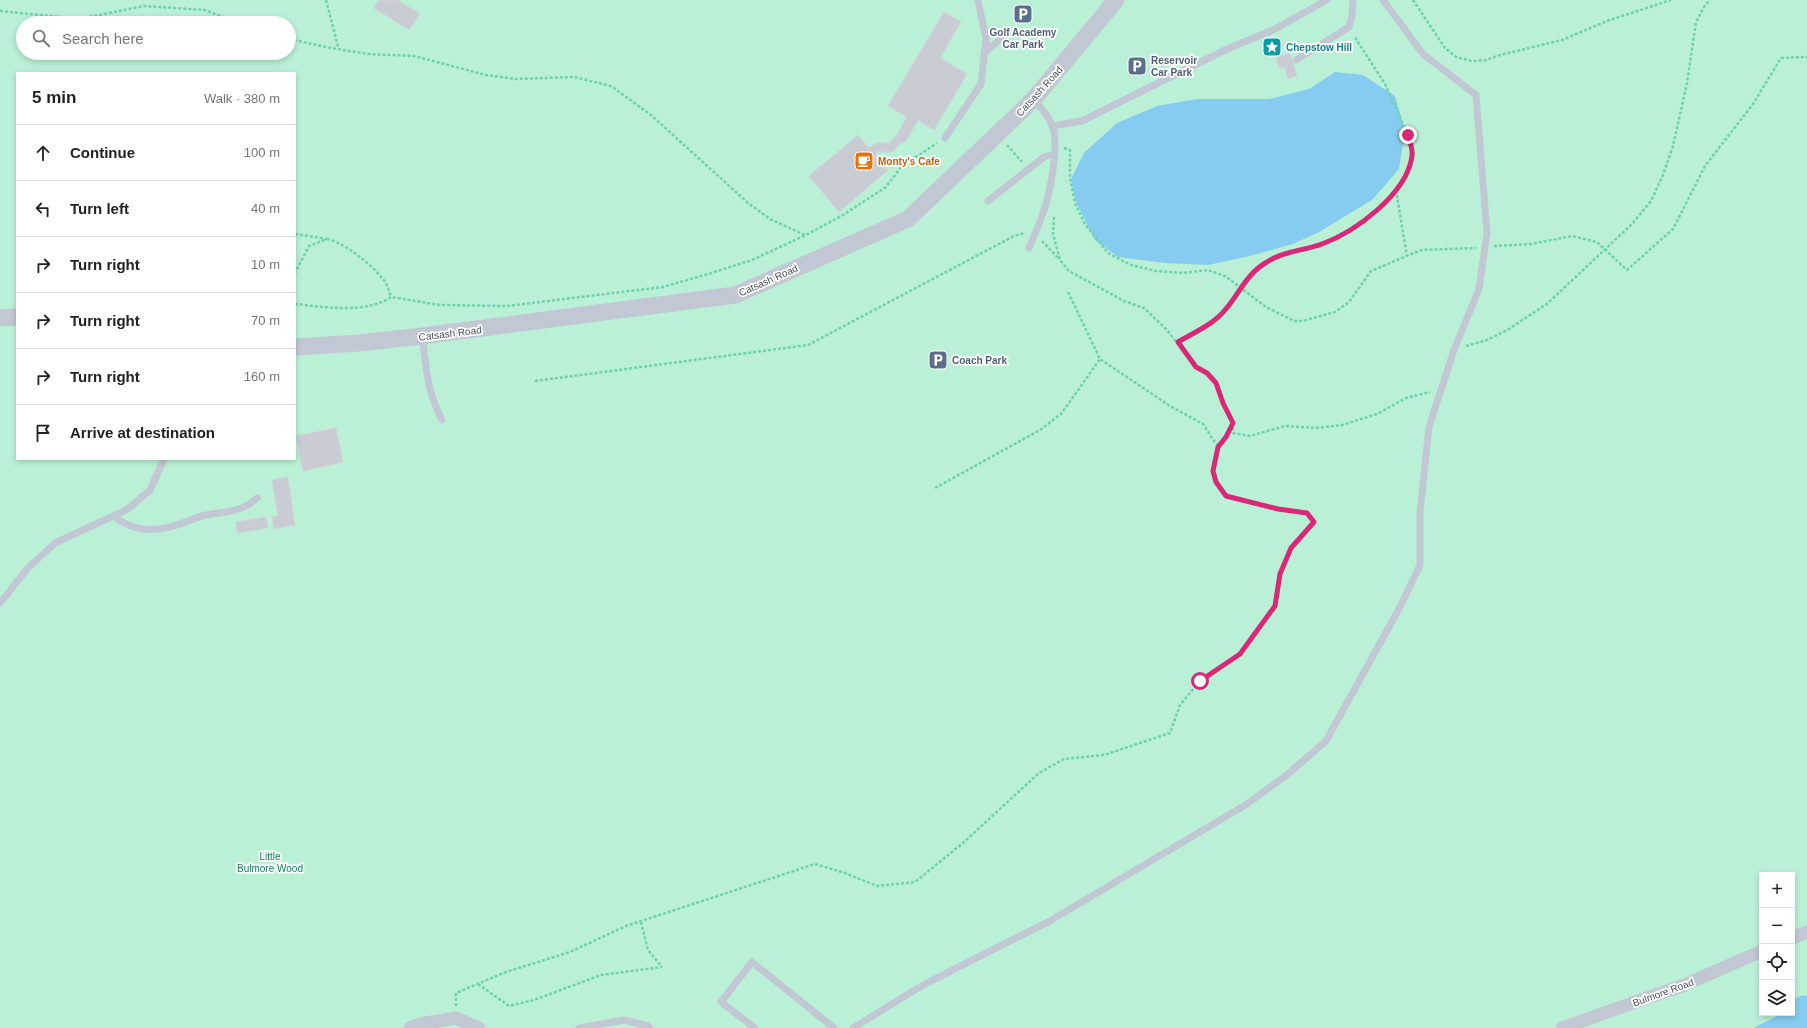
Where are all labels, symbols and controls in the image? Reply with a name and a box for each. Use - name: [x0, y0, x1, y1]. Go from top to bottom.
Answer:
- parking icon: Golf Academy Car Park: [1012, 3, 1034, 25]
- search box: [16, 16, 296, 60]
- icon: search: [30, 27, 52, 49]
- place label: Golf Academy Car Park: [990, 27, 1057, 50]
- text: Search here: [62, 30, 144, 47]
- place icon: Chepstow Hill: [1261, 36, 1283, 58]
- place label: Chepstow Hill: [1286, 42, 1352, 53]
- parking icon: Reservoir Car Park: [1126, 55, 1148, 77]
- place label: Reservoir Car Park: [1151, 55, 1197, 78]
- street label: Catsash Road: [1014, 64, 1065, 119]
- text: 5 min: [32, 88, 76, 107]
- text: Walk · 380 m: [204, 91, 280, 106]
- route end: [1399, 126, 1417, 144]
- icon: ahead: [32, 142, 54, 164]
- text: Continue: [70, 144, 135, 161]
- text: 100 m: [244, 145, 280, 160]
- cafe icon: Monty's Cafe: [853, 150, 875, 172]
- place label: Monty's Cafe: [878, 156, 940, 167]
- icon: left: [32, 198, 54, 220]
- text: Turn left: [70, 200, 129, 217]
- text: 40 m: [251, 201, 280, 216]
- icon: right: [32, 254, 54, 276]
- text: Turn right: [70, 256, 140, 273]
- text: 10 m: [251, 257, 280, 272]
- street label: Catsash Road: [737, 263, 799, 298]
- icon: right: [32, 310, 54, 332]
- text: Turn right: [70, 312, 140, 329]
- text: 70 m: [251, 313, 280, 328]
- street label: Catsash Road: [418, 324, 482, 343]
- parking icon: Coach Park: [927, 349, 949, 371]
- place label: Coach Park: [952, 355, 1007, 366]
- icon: right: [32, 366, 54, 388]
- text: Turn right: [70, 368, 140, 385]
- text: 160 m: [244, 369, 280, 384]
- icon: arrive: [32, 422, 54, 444]
- text: Arrive at destination: [70, 424, 215, 441]
- route start: [1191, 672, 1209, 690]
- park label: Little Bulmore Wood: [237, 851, 303, 874]
- map controls: [1759, 872, 1795, 1016]
- button: +: [1759, 872, 1795, 908]
- button: −: [1759, 908, 1795, 944]
- button: locate: [1759, 944, 1795, 980]
- street label: Bulmore Road: [1631, 976, 1695, 1009]
- button: layers: [1759, 980, 1795, 1016]

